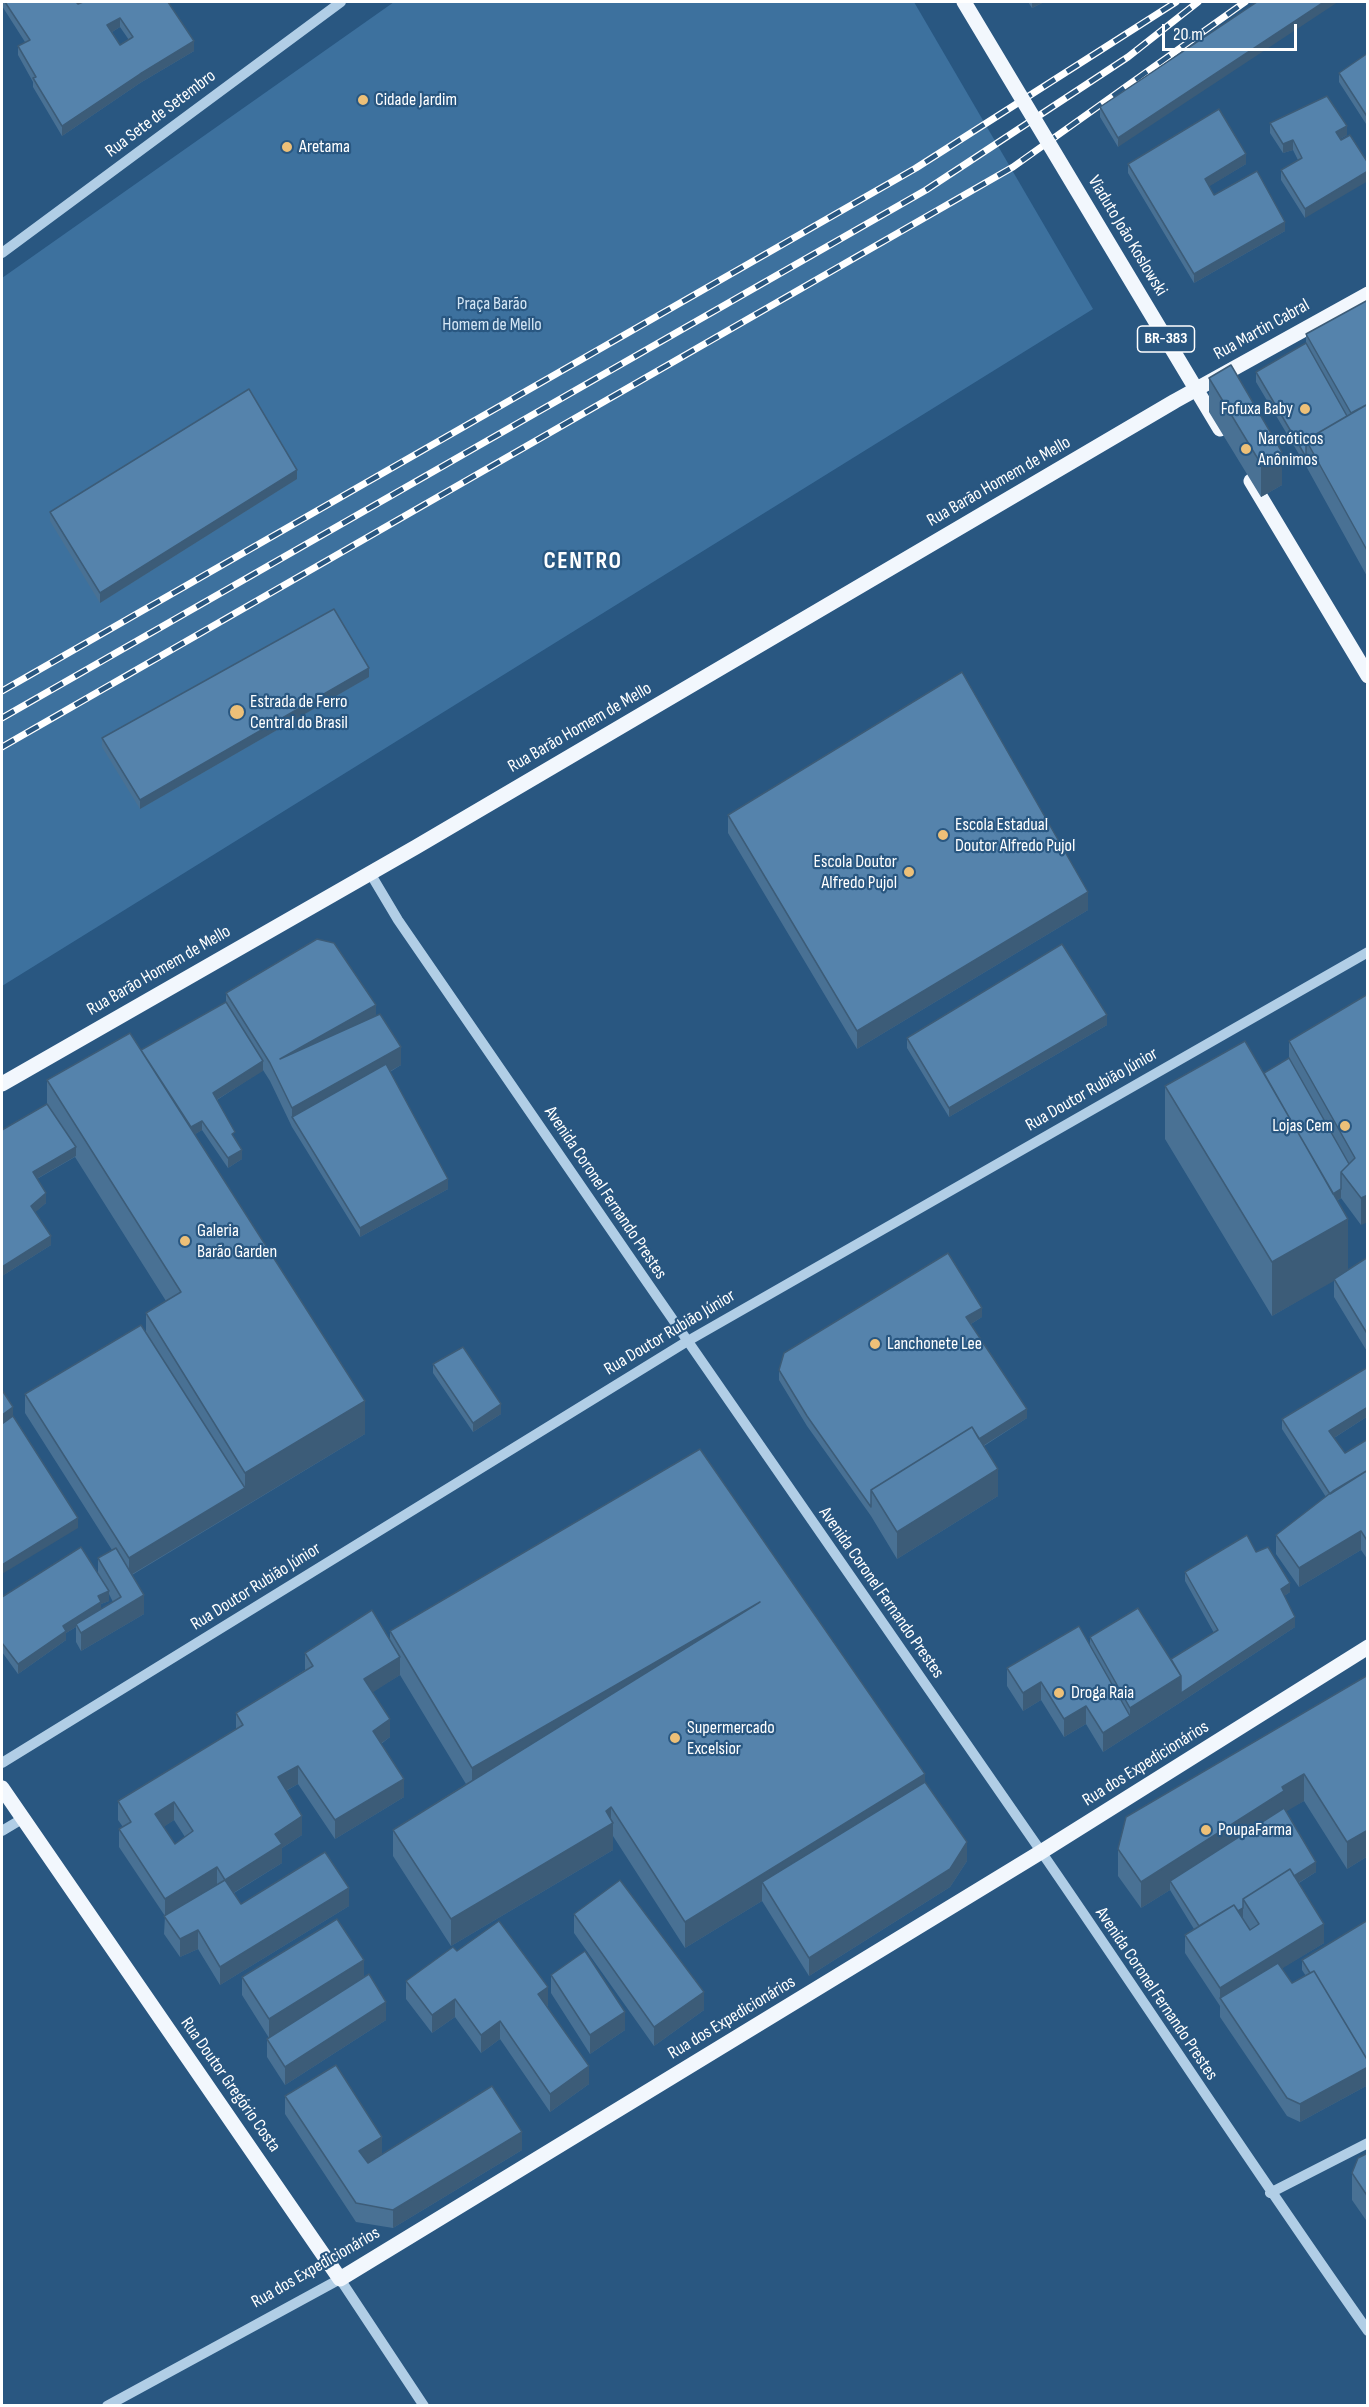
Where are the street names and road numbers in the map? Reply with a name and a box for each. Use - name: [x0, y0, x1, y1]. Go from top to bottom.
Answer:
- street label: Rua Sete de Setembro: [102, 66, 220, 162]
- street label: Viaduto João Koslowski: [1083, 172, 1171, 300]
- street label: Rua Martin Cabral: [1210, 295, 1314, 365]
- road number: BR-383: [1138, 326, 1194, 352]
- street label: Rua Barão Homem de Mello: [923, 432, 1075, 532]
- street label: Rua Barão Homem de Mello: [504, 678, 656, 778]
- street label: Rua Barão Homem de Mello: [83, 921, 235, 1021]
- street label: Rua Doutor Rubião Júnior: [1022, 1043, 1162, 1137]
- street label: Avenida Coronel Fernando Prestes: [539, 1102, 671, 1284]
- street label: Rua Doutor Rubião Júnior: [601, 1285, 739, 1381]
- street label: Avenida Coronel Fernando Prestes: [814, 1503, 948, 1683]
- street label: Rua Doutor Rubião Júnior: [187, 1538, 325, 1636]
- street label: Rua dos Expedicionários: [1079, 1716, 1213, 1812]
- street label: Avenida Coronel Fernando Prestes: [1090, 1903, 1222, 2085]
- street label: Rua dos Expedicionários: [664, 1971, 800, 2065]
- street label: Rua Doutor Gregório Costa: [175, 2013, 285, 2157]
- street label: Rua dos Expedicionários: [248, 2222, 384, 2314]

